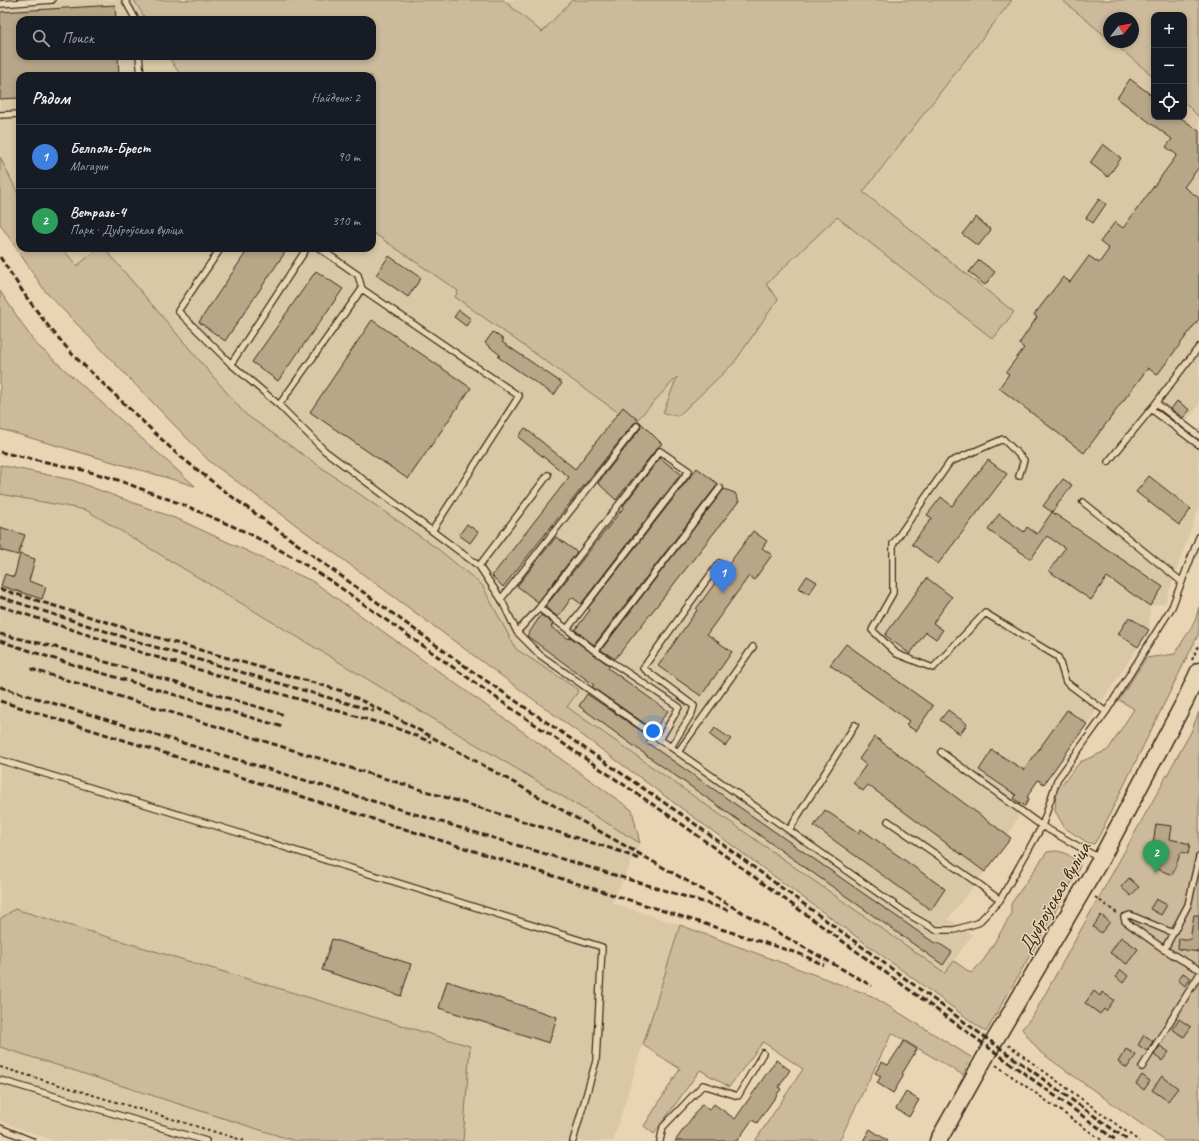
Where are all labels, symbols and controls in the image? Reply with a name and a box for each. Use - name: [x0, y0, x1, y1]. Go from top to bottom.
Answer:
- north arrow: [1103, 12, 1139, 48]
- map controls: [1151, 12, 1187, 120]
- button: +: [1151, 12, 1187, 48]
- search box: [16, 16, 376, 60]
- icon: search: [30, 27, 52, 49]
- text: Поиск: [62, 29, 94, 48]
- button: −: [1151, 48, 1187, 84]
- button: locate: [1151, 84, 1187, 120]
- text: Рядом: [32, 88, 70, 109]
- text: Найдено: 2: [312, 90, 360, 106]
- text: Белполь-Брест: [70, 139, 151, 158]
- text: 1: [42, 149, 48, 165]
- text: 90 m: [338, 149, 360, 165]
- text: Магазин: [70, 158, 108, 174]
- text: Ветразь-4: [70, 203, 126, 222]
- text: 2: [42, 213, 48, 229]
- text: 310 m: [332, 213, 360, 229]
- text: Парк · Дуброўская вуліца: [70, 222, 183, 238]
- pin: 1: [710, 560, 736, 593]
- your location: [643, 721, 663, 741]
- street label: Дуброўская вуліца: [1013, 836, 1097, 957]
- pin: 2: [1143, 840, 1169, 873]

